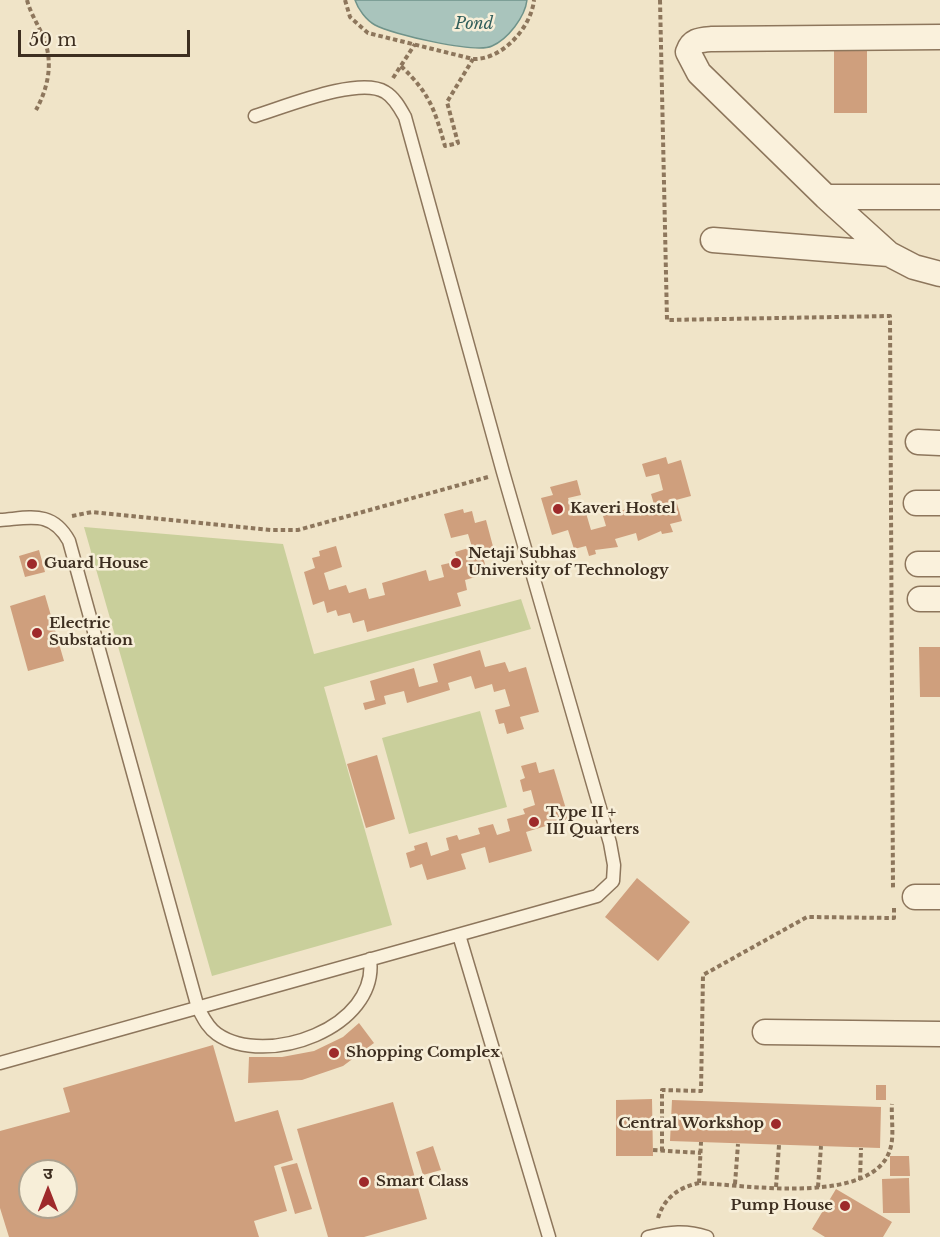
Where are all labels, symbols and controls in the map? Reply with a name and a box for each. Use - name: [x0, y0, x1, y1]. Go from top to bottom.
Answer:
- water label: Pond: [455, 14, 493, 34]
- scale bar: [21, 18, 194, 56]
- text: 50 m: [29, 29, 77, 51]
- place label: Kaveri Hostel: [570, 500, 676, 518]
- marker: Kaveri Hostel: [551, 502, 565, 516]
- place label: Netaji Subhas University of Technology: [468, 545, 669, 580]
- place label: Guard House: [44, 555, 148, 573]
- marker: Netaji Subhas University of Technology: [449, 556, 463, 570]
- marker: Guard House: [25, 557, 39, 571]
- place label: Electric Substation: [49, 615, 133, 650]
- marker: Electric Substation: [30, 626, 44, 640]
- place label: Type II + III Quarters: [546, 804, 639, 839]
- marker: Type II + III Quarters: [527, 815, 541, 829]
- place label: Shopping Complex: [346, 1044, 500, 1062]
- marker: Shopping Complex: [327, 1046, 341, 1060]
- place label: Central Workshop: [618, 1115, 764, 1133]
- marker: Central Workshop: [769, 1117, 783, 1131]
- north arrow: [18, 1159, 78, 1219]
- text: उ: [43, 1163, 53, 1183]
- place label: Smart Class: [376, 1173, 469, 1191]
- marker: Smart Class: [357, 1175, 371, 1189]
- place label: Pump House: [730, 1197, 833, 1215]
- marker: Pump House: [838, 1199, 852, 1213]

